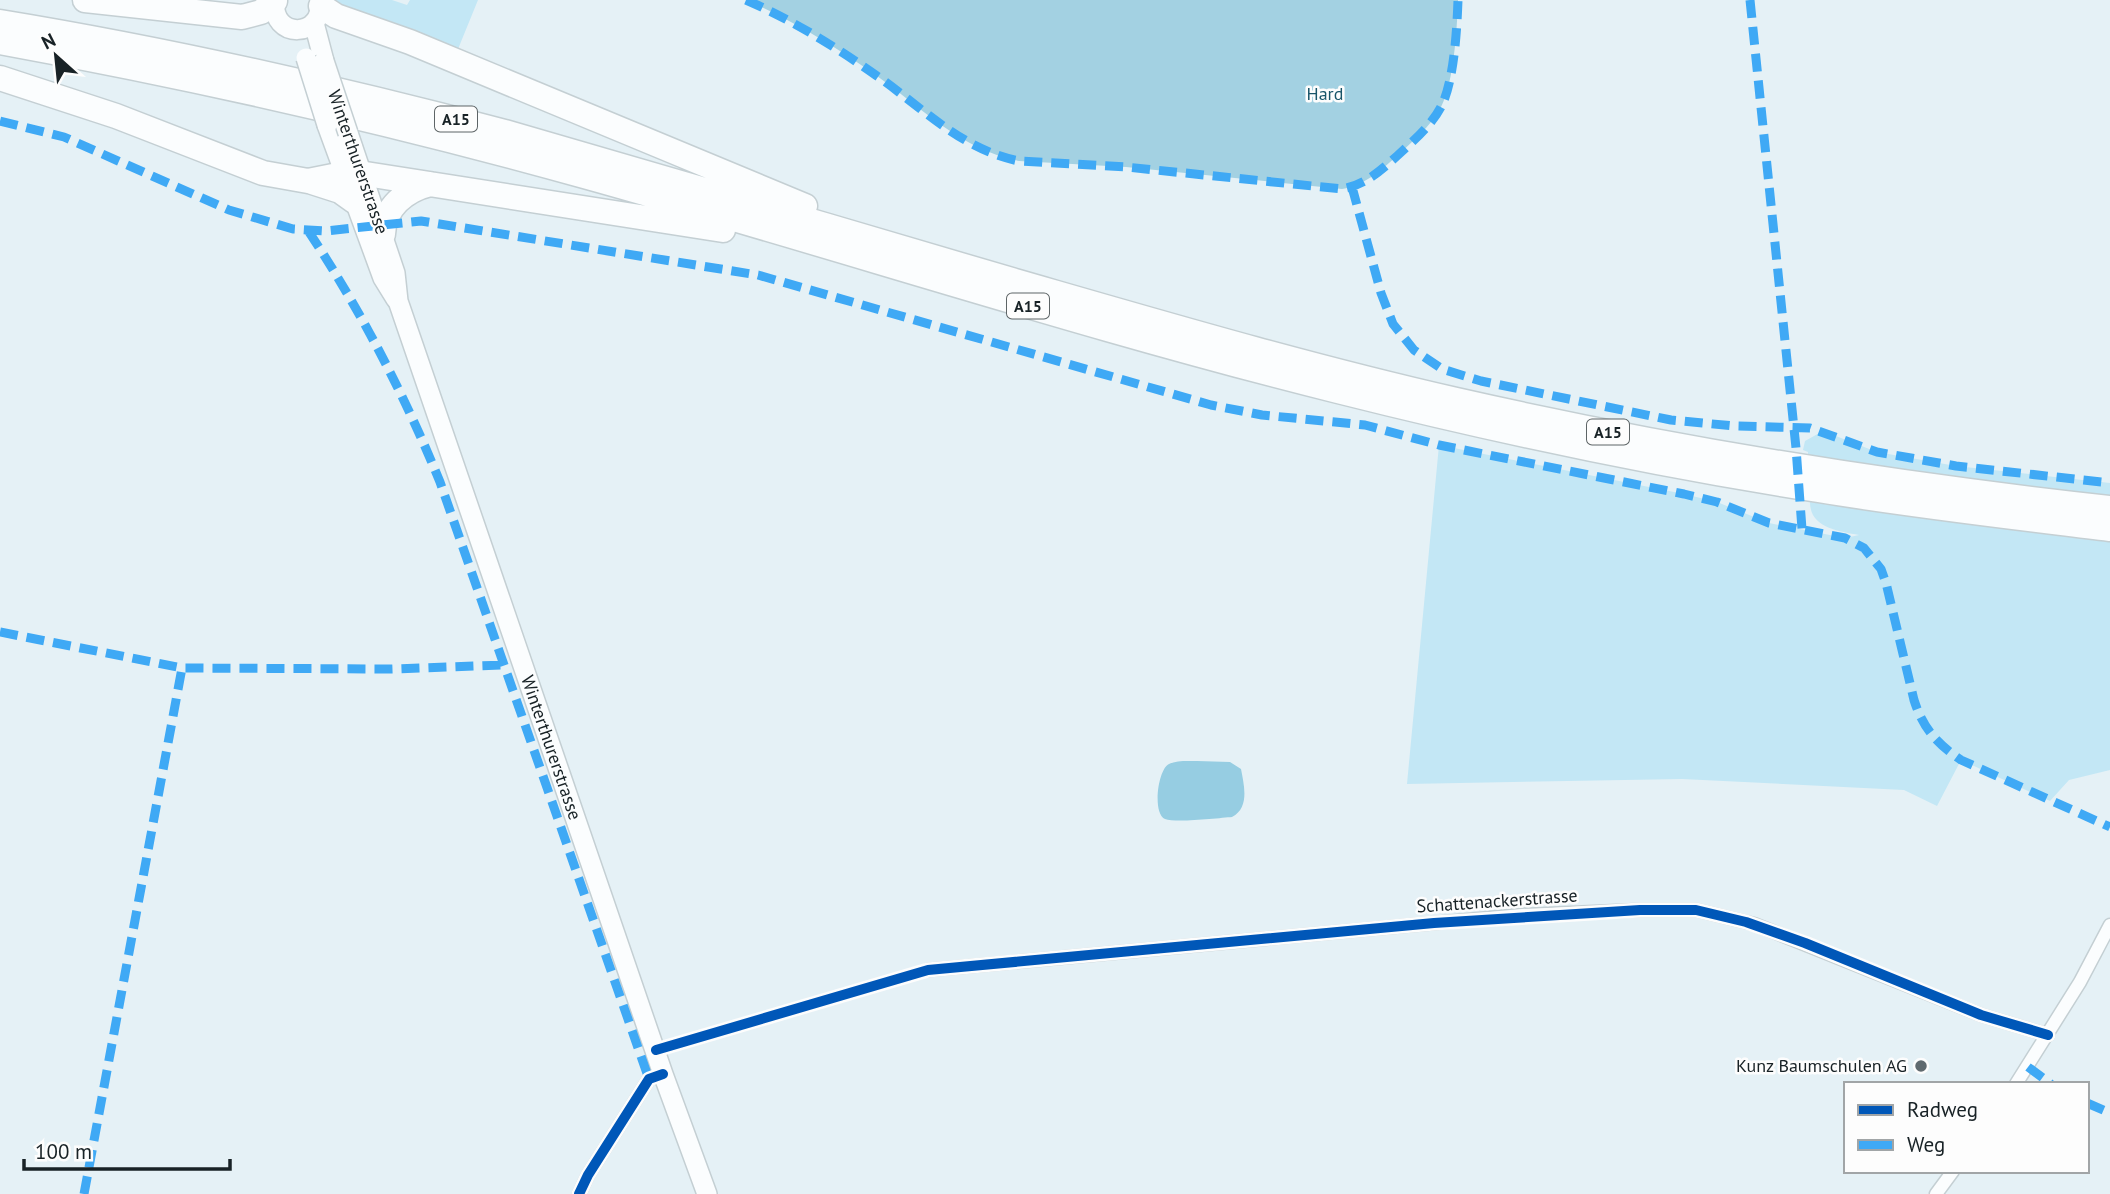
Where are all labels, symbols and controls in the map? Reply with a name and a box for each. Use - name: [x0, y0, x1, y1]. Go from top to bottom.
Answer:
- north arrow: [21, 21, 91, 91]
- text: N: [37, 27, 59, 54]
- park label: Hard: [1307, 82, 1343, 105]
- street label: Winterthurerstrasse: [323, 87, 394, 237]
- road number: A15: [435, 106, 477, 132]
- road number: A15: [1007, 294, 1049, 318]
- road number: A15: [1587, 420, 1629, 444]
- street label: Winterthurerstrasse: [516, 672, 587, 823]
- street label: Schattenackerstrasse: [1416, 883, 1578, 918]
- place label: Kunz Baumschulen AG: [1736, 1054, 1907, 1077]
- marker: Kunz Baumschulen AG: [1913, 1058, 1929, 1074]
- legend: [1844, 1082, 2089, 1173]
- text: Radweg: [1907, 1096, 1978, 1123]
- scale bar: [24, 1128, 231, 1172]
- text: Weg: [1907, 1131, 1945, 1158]
- text: 100 m: [35, 1138, 92, 1165]

